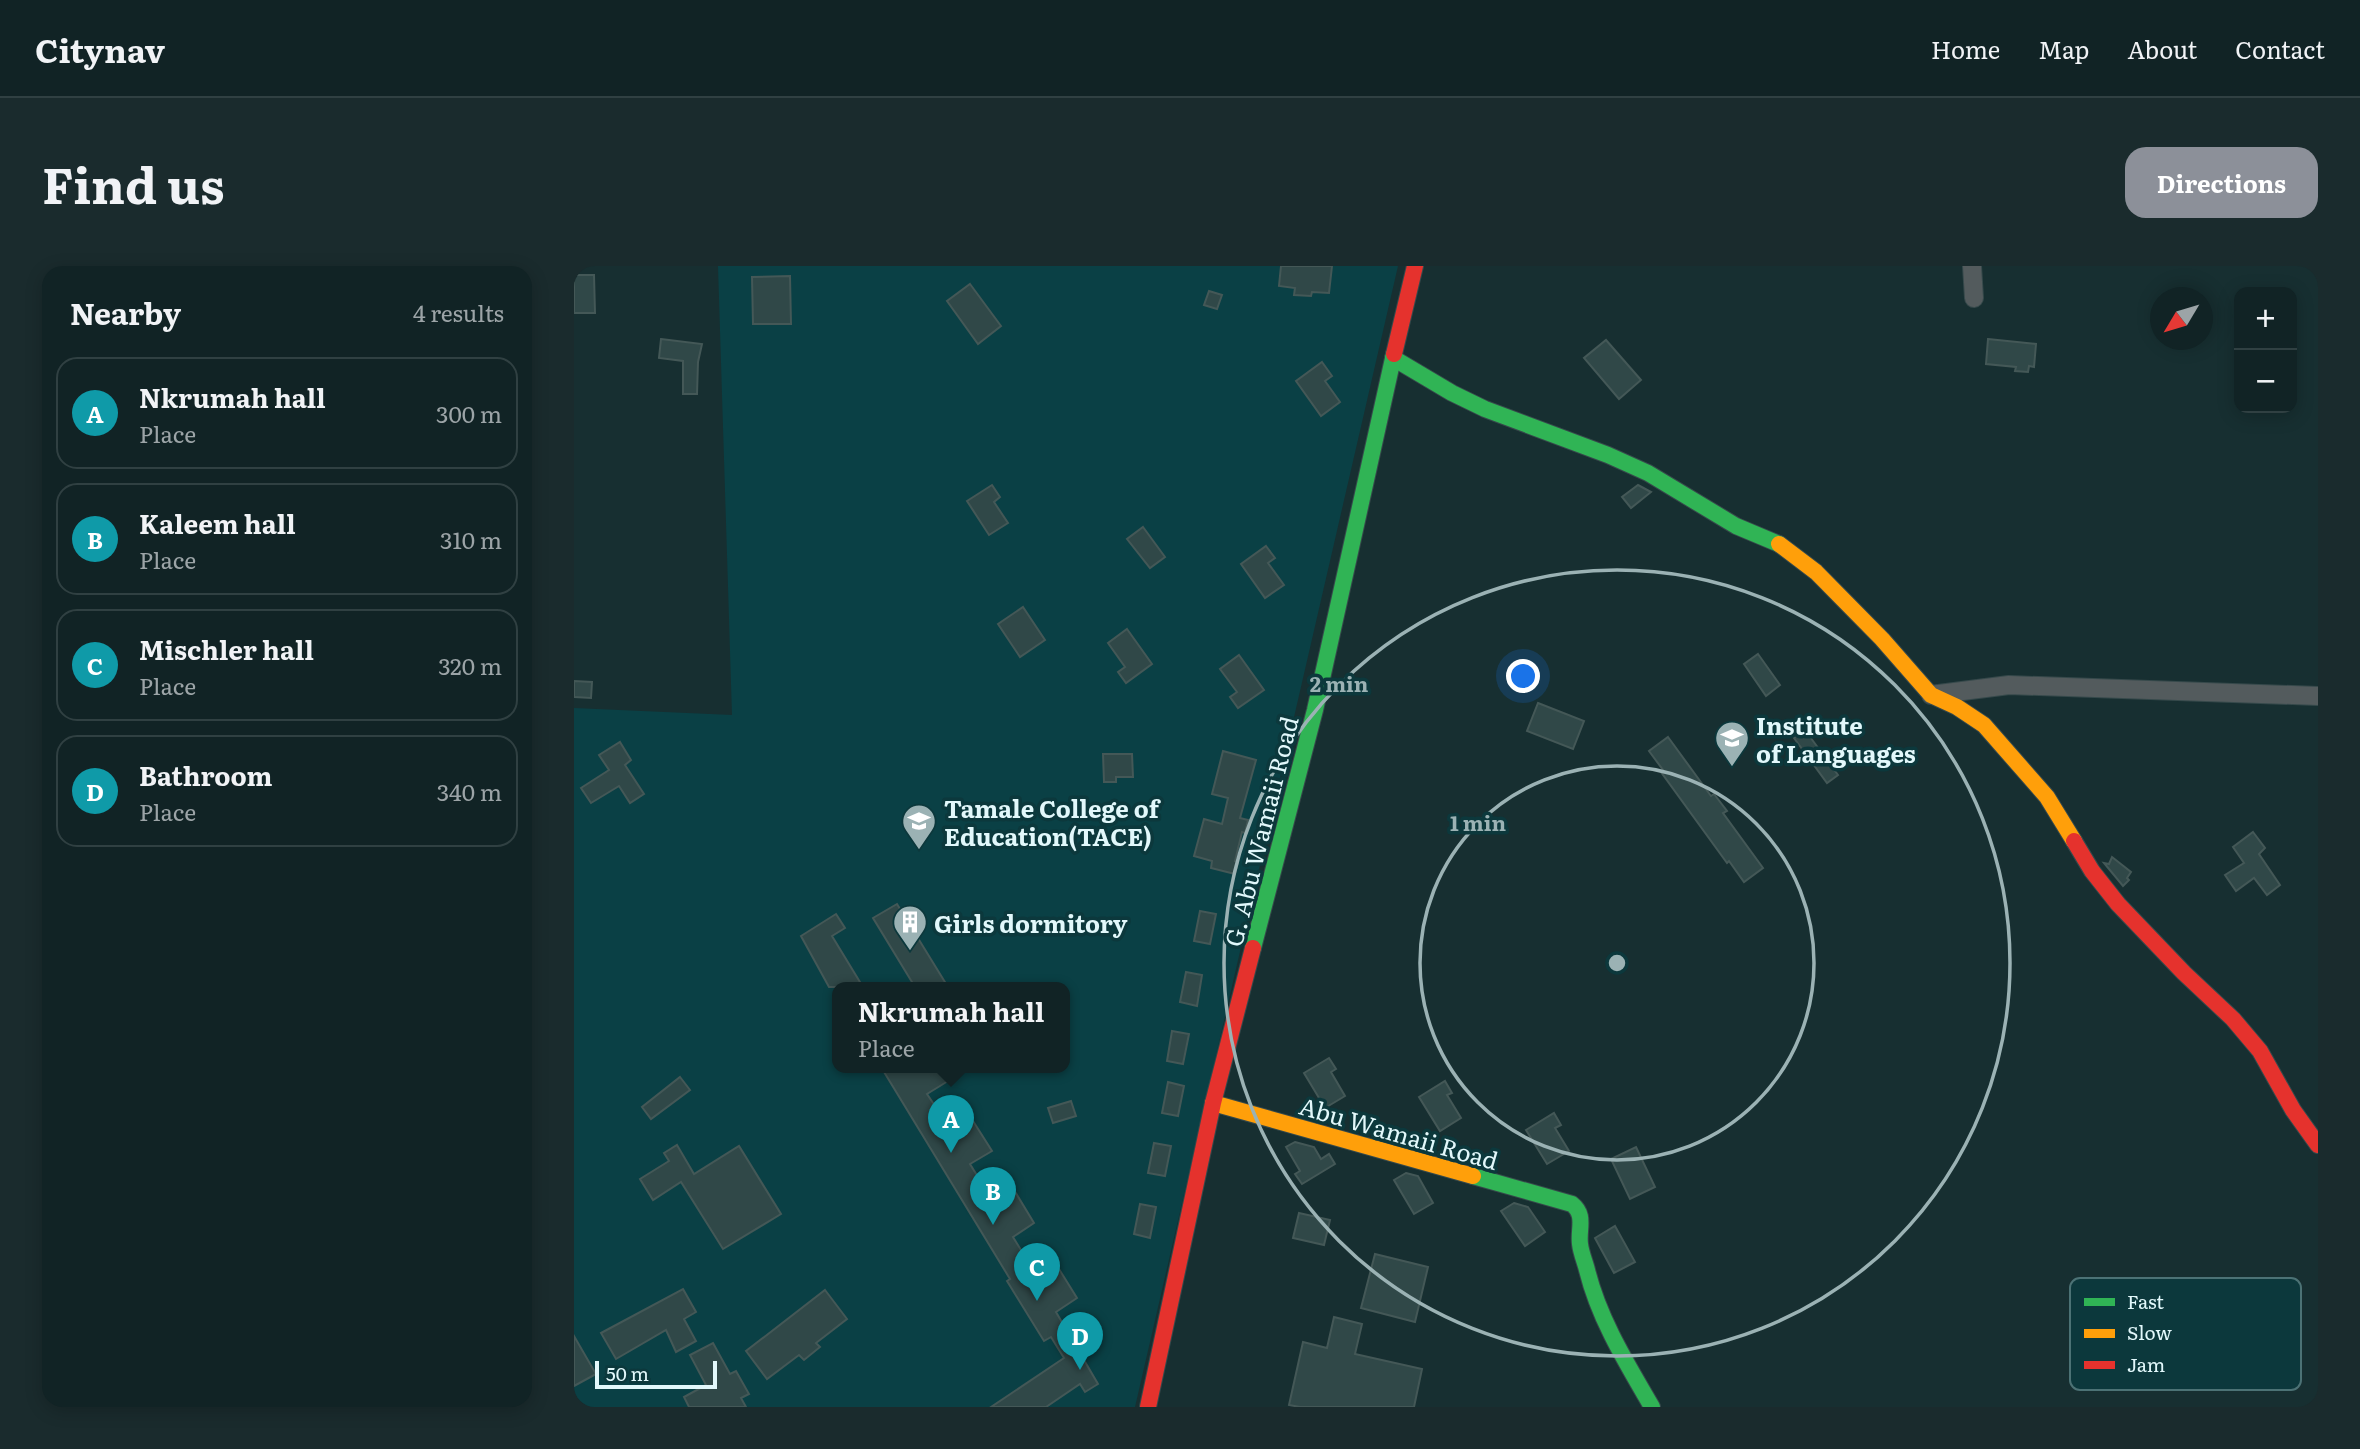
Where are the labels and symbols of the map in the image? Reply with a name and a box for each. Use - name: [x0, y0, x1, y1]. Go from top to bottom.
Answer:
- north arrow: [2150, 287, 2213, 350]
- your location: [1506, 659, 1540, 693]
- text: 2 min: [1310, 667, 1369, 698]
- place label: Institute of Languages: [1756, 707, 1916, 770]
- street label: G. Abu Wamaii Road: [1214, 712, 1306, 950]
- school or university icon: Institute of Languages: [1713, 719, 1751, 768]
- place label: Tamale College of Education(TACE): [944, 790, 1162, 853]
- school or university icon: Tamale College of Education(TACE): [900, 802, 938, 851]
- text: 1 min: [1450, 806, 1506, 837]
- building icon: Girls dormitory: [891, 903, 929, 952]
- place label: Girls dormitory: [934, 905, 1128, 940]
- centre of rings: [1605, 951, 1629, 975]
- street label: Abu Wamaii Road: [1295, 1087, 1503, 1177]
- pin: A: [928, 1095, 974, 1153]
- pin: B: [970, 1167, 1016, 1225]
- pin: C: [1014, 1243, 1060, 1301]
- legend: [2070, 1278, 2301, 1390]
- text: Fast: [2127, 1287, 2164, 1315]
- pin: D: [1057, 1312, 1103, 1370]
- text: Slow: [2127, 1318, 2172, 1346]
- text: Jam: [2127, 1350, 2165, 1378]
- scale bar: [595, 1358, 718, 1390]

